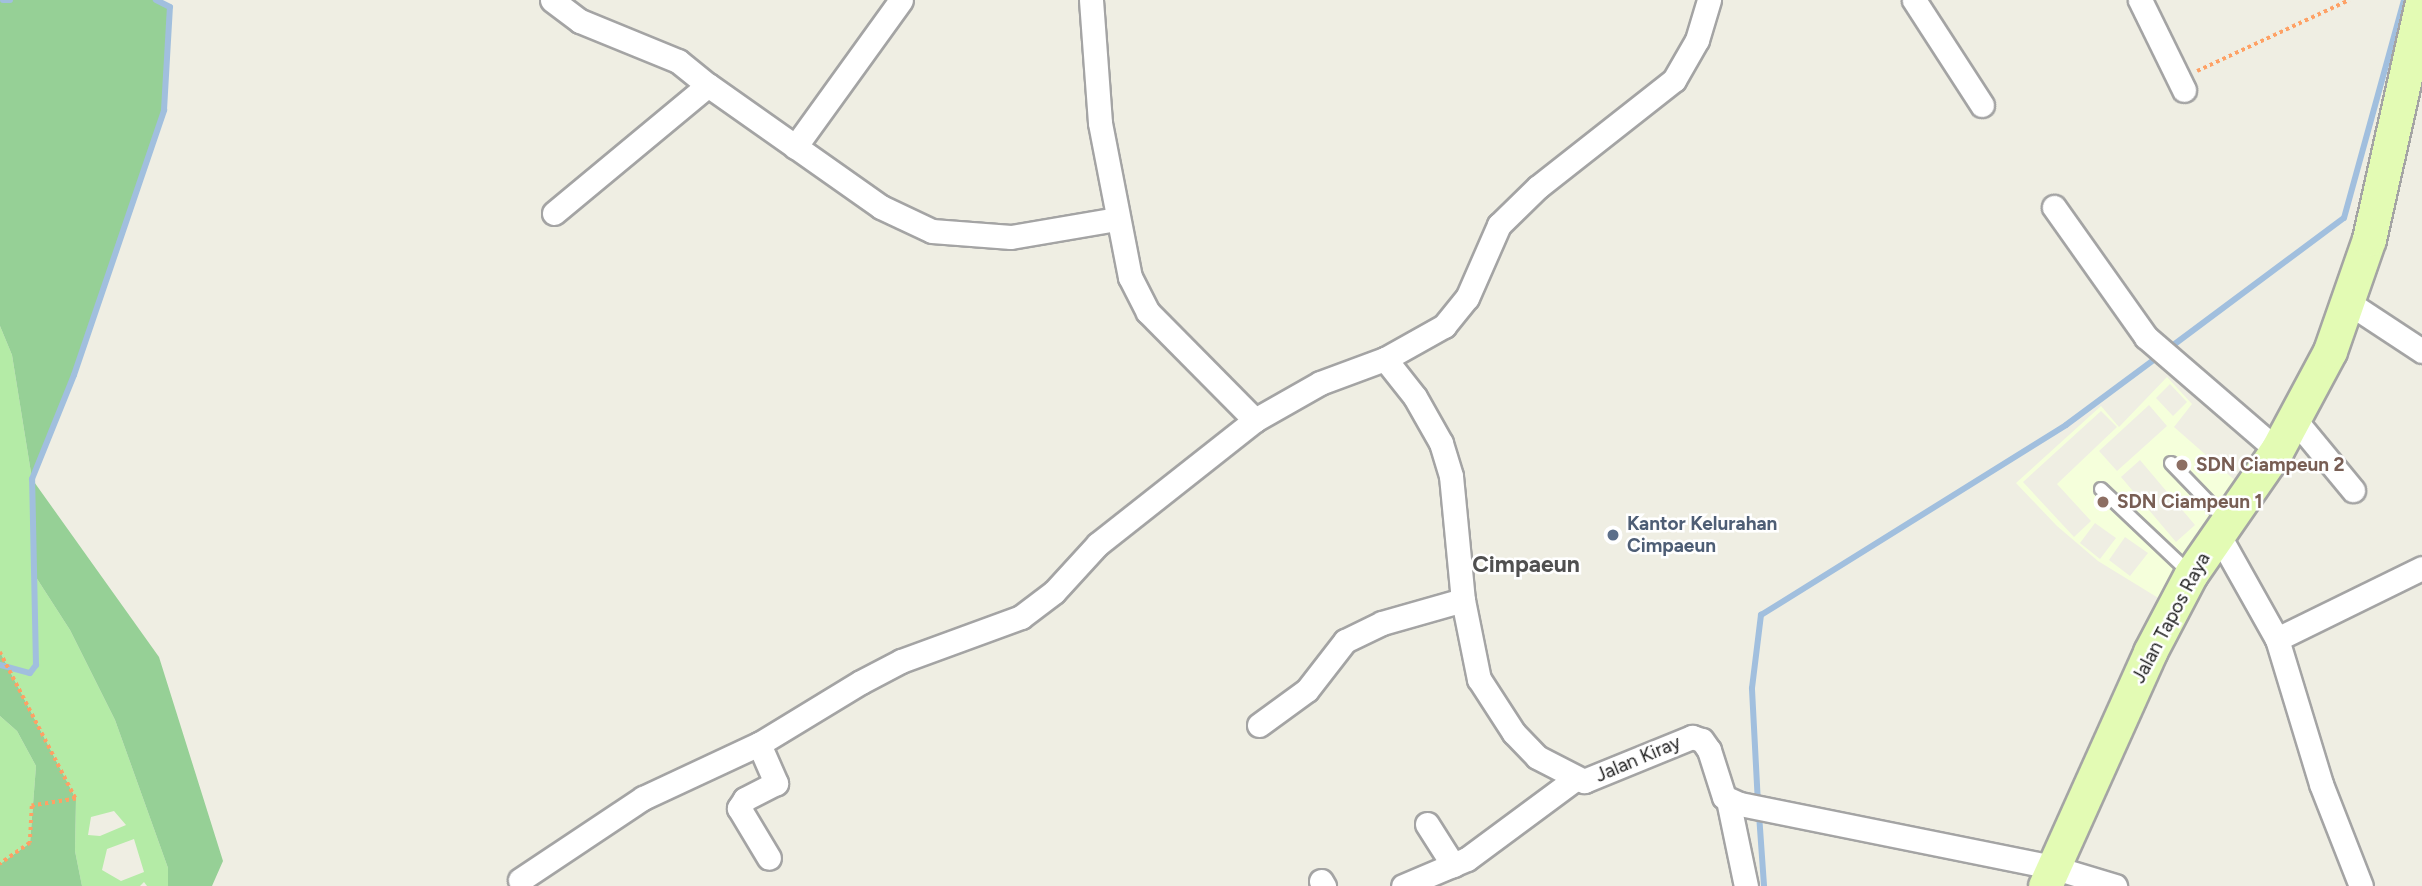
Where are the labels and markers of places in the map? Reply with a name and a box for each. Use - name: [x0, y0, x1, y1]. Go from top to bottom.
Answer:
- place label: SDN Ciampeun 2: [2196, 454, 2345, 476]
- marker: SDN Ciampeun 2: [2174, 457, 2190, 473]
- place label: SDN Ciampeun 1: [2117, 491, 2263, 513]
- marker: SDN Ciampeun 1: [2095, 494, 2111, 510]
- place label: Kantor Kelurahan Cimpaeun: [1627, 513, 1777, 557]
- marker: Kantor Kelurahan Cimpaeun: [1605, 527, 1621, 543]

